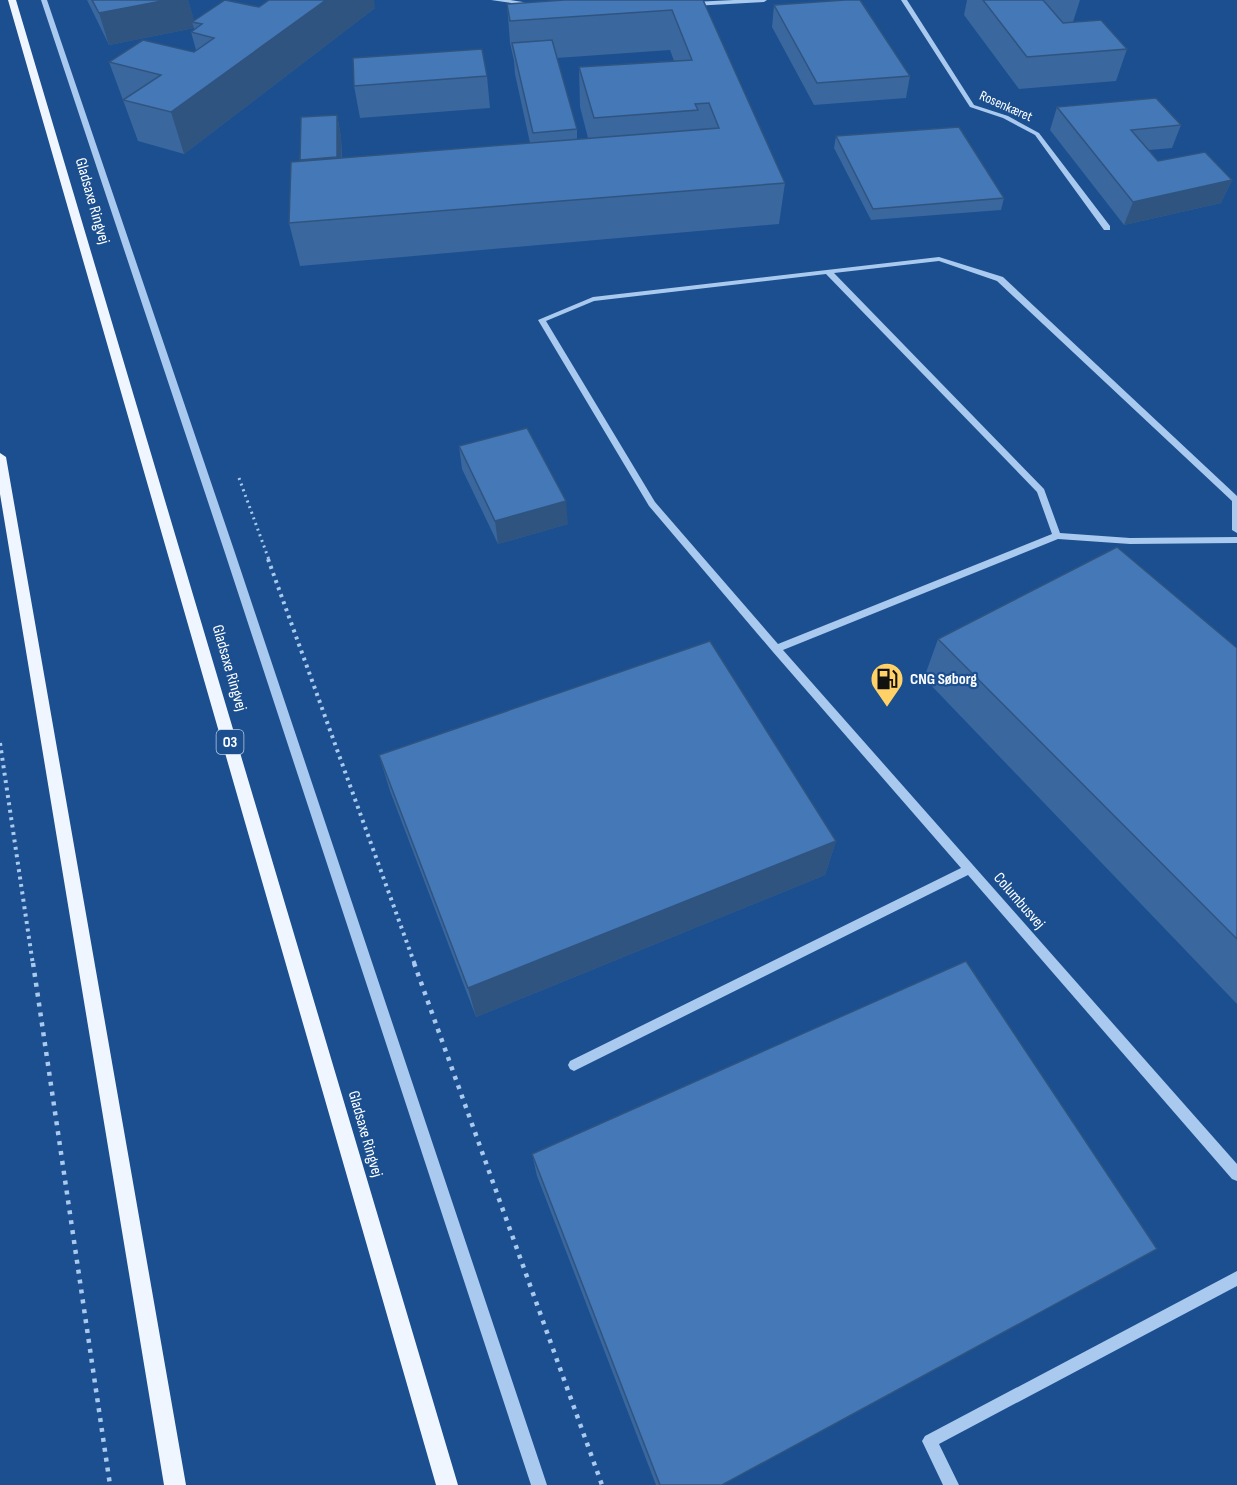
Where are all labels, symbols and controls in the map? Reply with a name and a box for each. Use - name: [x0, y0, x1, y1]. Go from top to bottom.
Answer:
- street label: Rosenkæret: [977, 87, 1035, 125]
- street label: Gladsaxe Ringvej: [71, 156, 113, 247]
- street label: Gladsaxe Ringvej: [208, 623, 250, 714]
- fuel station icon: CNG Søborg: [869, 661, 905, 708]
- place label: CNG Søborg: [910, 670, 977, 689]
- road number: O3: [216, 730, 244, 754]
- street label: Columbusvej: [989, 869, 1049, 933]
- street label: Gladsaxe Ringvej: [344, 1089, 386, 1180]

